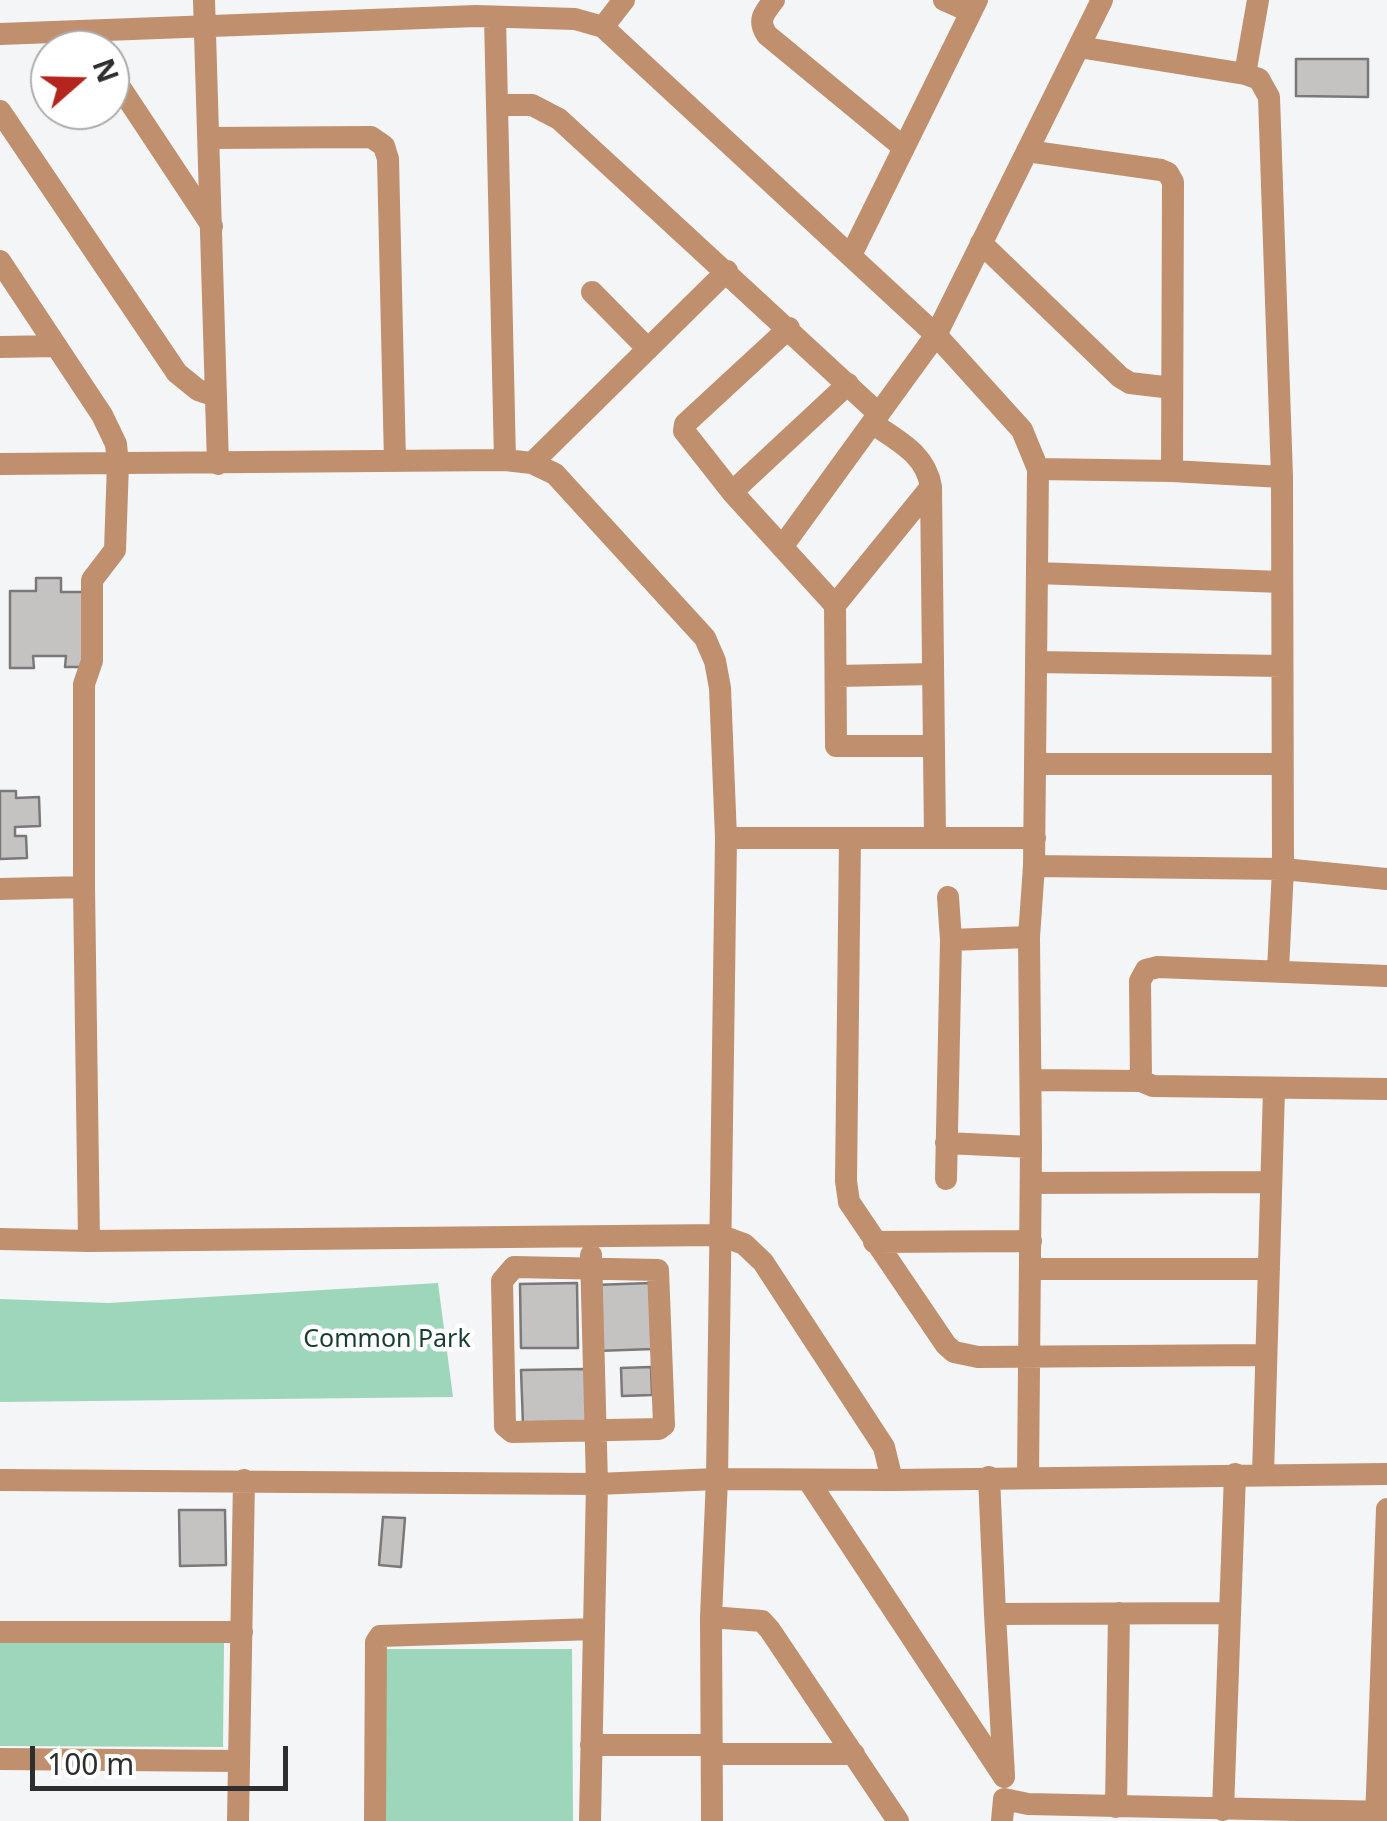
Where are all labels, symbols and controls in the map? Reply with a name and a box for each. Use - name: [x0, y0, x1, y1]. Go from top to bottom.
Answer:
- north arrow: [30, 30, 130, 130]
- text: N: [85, 53, 128, 88]
- park label: Common Park: [303, 1325, 471, 1355]
- scale bar: [35, 1726, 292, 1788]
- text: 100 m: [47, 1743, 134, 1784]

